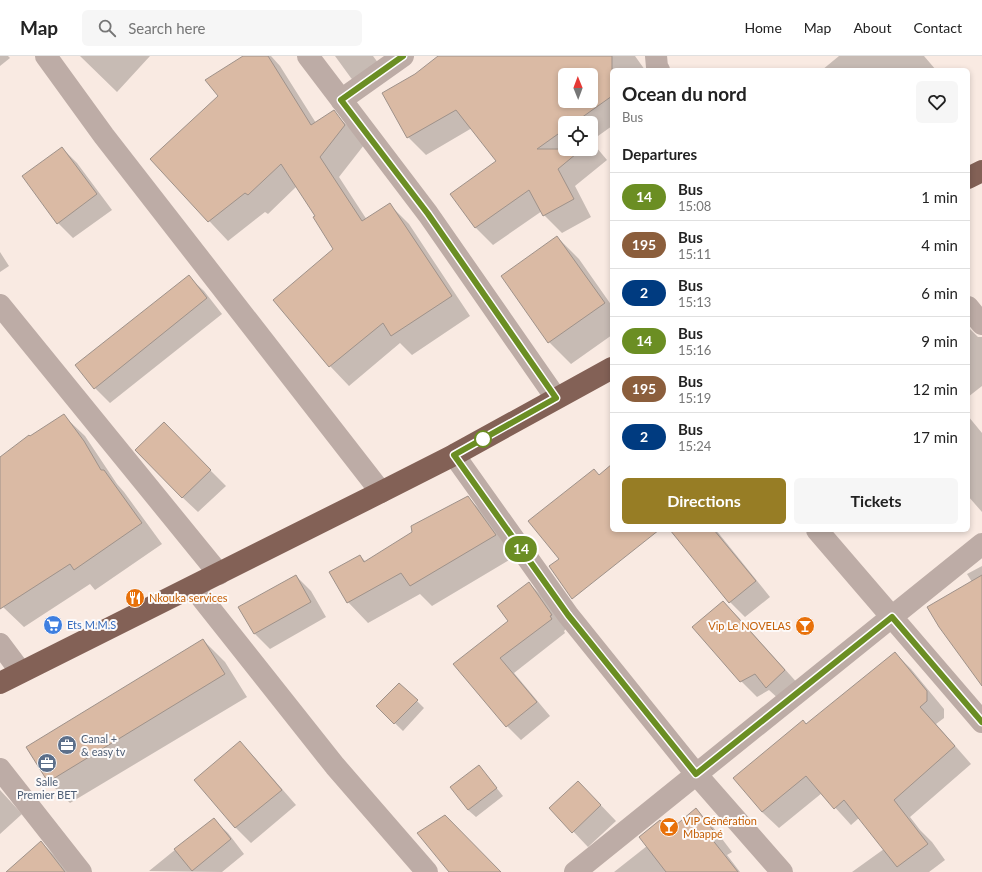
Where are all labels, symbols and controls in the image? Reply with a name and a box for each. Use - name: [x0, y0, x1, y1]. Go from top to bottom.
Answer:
- search box: [82, 10, 362, 46]
- text: Map: [20, 16, 58, 39]
- icon: search: [96, 17, 118, 39]
- text: Search here: [128, 19, 206, 37]
- text: Home: [744, 19, 782, 36]
- text: Map: [804, 19, 831, 36]
- text: About: [853, 19, 891, 36]
- text: Contact: [913, 19, 962, 36]
- north arrow: [558, 68, 598, 108]
- map controls: [558, 68, 598, 156]
- button: heart: [916, 81, 958, 123]
- text: Ocean du nord: [622, 82, 747, 105]
- text: Bus: [622, 109, 643, 125]
- button: locate: [558, 116, 598, 156]
- text: Departures: [622, 145, 697, 163]
- text: Bus: [678, 180, 703, 198]
- text: 14: [636, 188, 652, 205]
- text: 1 min: [921, 188, 958, 206]
- text: 15:08: [678, 198, 711, 214]
- text: Bus: [678, 228, 703, 246]
- text: 195: [632, 236, 656, 253]
- text: 4 min: [921, 236, 958, 254]
- text: 15:11: [678, 246, 711, 262]
- text: Bus: [678, 276, 703, 294]
- text: 2: [640, 284, 648, 301]
- text: 6 min: [921, 284, 958, 302]
- text: 15:13: [678, 294, 711, 310]
- text: Bus: [678, 324, 703, 342]
- text: 14: [636, 332, 652, 349]
- text: 9 min: [921, 332, 958, 350]
- text: 15:16: [678, 342, 711, 358]
- text: Bus: [678, 372, 703, 390]
- text: 195: [632, 380, 656, 397]
- text: 12 min: [912, 380, 958, 398]
- text: 15:19: [678, 390, 711, 406]
- text: Bus: [678, 420, 703, 438]
- text: 2: [640, 428, 648, 445]
- text: 17 min: [912, 428, 958, 446]
- unlabelled marker: [474, 430, 492, 448]
- text: 15:24: [678, 438, 711, 454]
- button: Directions: [622, 478, 786, 524]
- button: Tickets: [794, 478, 958, 524]
- line badge: 14: [503, 536, 539, 562]
- text: 14: [513, 540, 529, 557]
- restaurant icon: Nkouka services: [124, 587, 146, 609]
- place label: Nkouka services: [149, 591, 228, 604]
- supermarket icon: Ets M.M.S: [42, 614, 64, 636]
- bar icon: Vip Le NOVELAS: [794, 615, 816, 637]
- place label: Ets M.M.S: [67, 618, 116, 631]
- place label: Vip Le NOVELAS: [708, 619, 791, 632]
- place label: Canal + & easy tv: [81, 732, 126, 758]
- office icon: Canal + & easy tv: [56, 734, 78, 756]
- office icon: Salle Premier BET: [36, 752, 58, 774]
- place label: Salle Premier BET: [17, 775, 78, 801]
- place label: VIP Génération Mbappé: [683, 814, 757, 840]
- bar icon: VIP Génération Mbappé: [658, 816, 680, 838]

